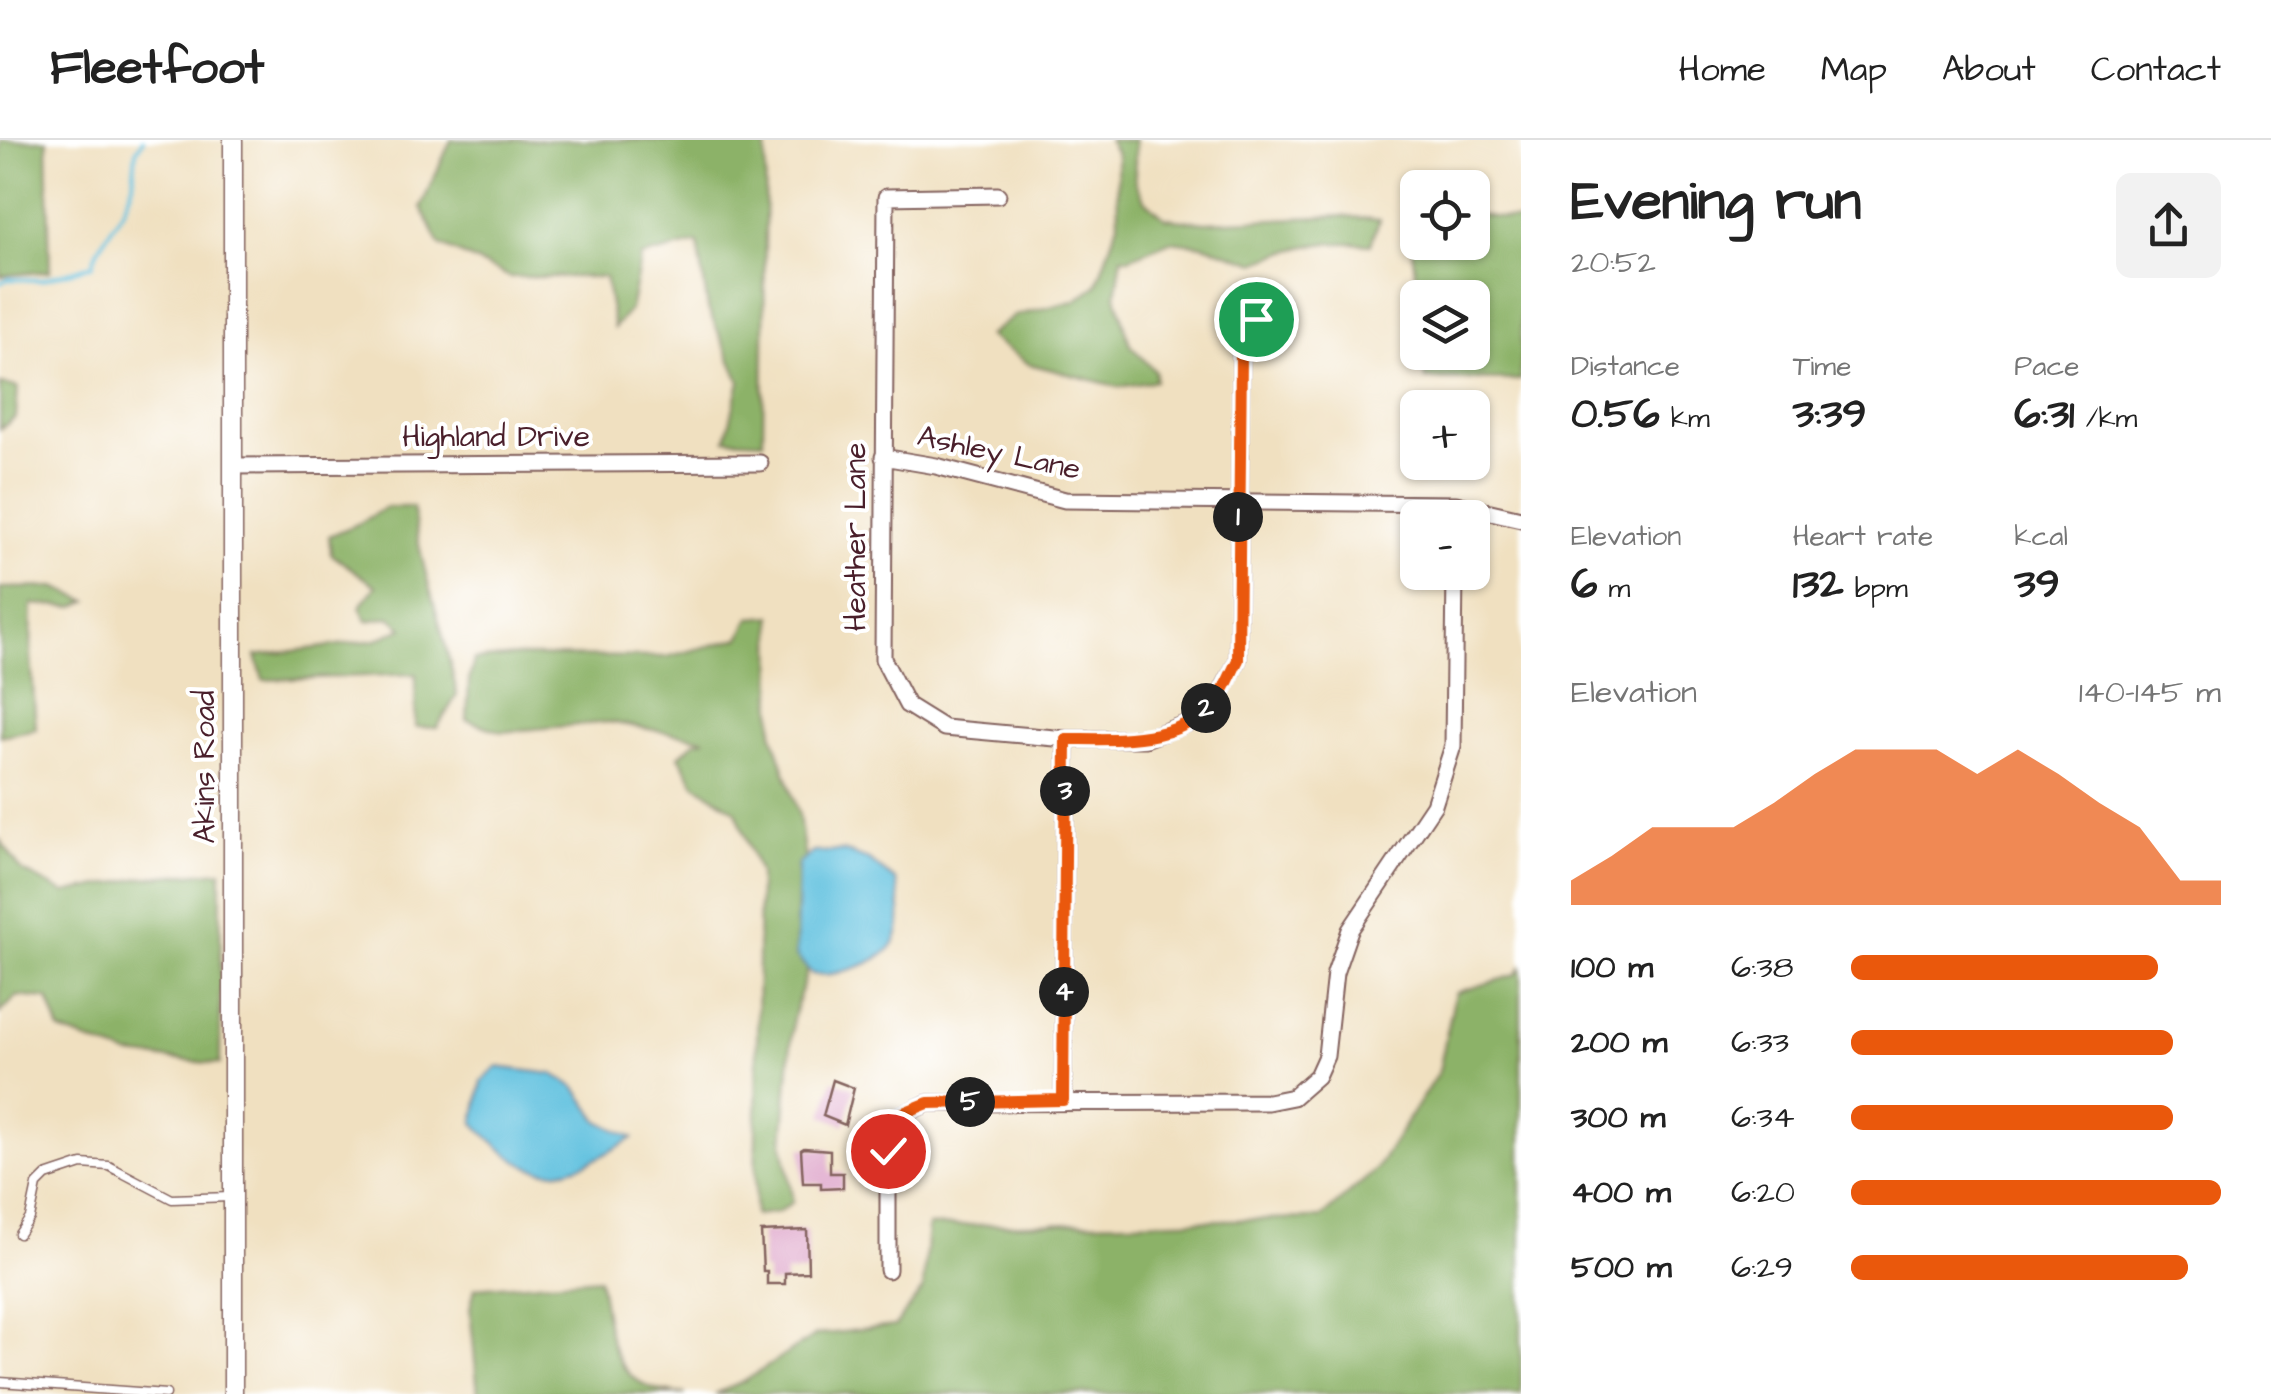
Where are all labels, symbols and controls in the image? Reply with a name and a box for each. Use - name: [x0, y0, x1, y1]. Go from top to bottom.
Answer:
- text: Fleetfoot: [50, 36, 264, 102]
- text: Home: [1679, 45, 1766, 94]
- text: Map: [1821, 45, 1887, 94]
- text: About: [1942, 45, 2036, 94]
- text: Contact: [2091, 45, 2221, 94]
- text: Evening run: [1571, 164, 1861, 240]
- map controls: [1400, 170, 1490, 590]
- button: locate: [1400, 170, 1490, 260]
- button: share: [2116, 173, 2221, 278]
- text: 20:52: [1571, 240, 1656, 285]
- pin: [1214, 277, 1299, 362]
- button: layers: [1400, 280, 1490, 370]
- icon: arrive: [1229, 292, 1284, 347]
- text: Distance: [1571, 347, 1680, 386]
- text: Time: [1793, 347, 1851, 386]
- text: Pace: [2014, 347, 2079, 386]
- text: 0.56: [1571, 386, 1659, 444]
- text: 3:39: [1793, 386, 1866, 444]
- text: 6:31: [2014, 386, 2074, 444]
- button: +: [1400, 390, 1490, 480]
- text: km: [1659, 399, 1710, 438]
- text: /km: [2074, 399, 2137, 438]
- street label: Ashley Lane: [913, 415, 1084, 492]
- street label: Highland Drive: [402, 416, 590, 459]
- street label: Heather Lane: [835, 443, 877, 631]
- pin: 1: [1213, 492, 1263, 542]
- text: 1: [1236, 497, 1240, 536]
- button: −: [1400, 500, 1490, 590]
- text: Elevation: [1571, 517, 1681, 556]
- text: Heart rate: [1793, 517, 1933, 556]
- text: kcal: [2014, 517, 2068, 556]
- text: 6: [1571, 556, 1597, 614]
- text: 132: [1793, 556, 1843, 614]
- text: 39: [2014, 556, 2060, 614]
- text: m: [1597, 569, 1630, 608]
- text: bpm: [1843, 569, 1908, 608]
- text: Elevation: [1571, 670, 1697, 715]
- text: 140–145 m: [2079, 670, 2221, 715]
- pin: 2: [1181, 683, 1231, 733]
- text: 2: [1198, 688, 1214, 727]
- street label: Akins Road: [184, 690, 226, 844]
- pin: 3: [1040, 766, 1090, 816]
- text: 3: [1058, 771, 1072, 810]
- text: 100 m: [1571, 945, 1653, 990]
- text: 6:38: [1731, 945, 1793, 990]
- pin: 4: [1039, 967, 1089, 1017]
- text: 4: [1054, 972, 1074, 1011]
- text: 200 m: [1571, 1020, 1667, 1065]
- text: 6:33: [1731, 1020, 1789, 1065]
- pin: 5: [945, 1077, 995, 1127]
- text: 5: [960, 1082, 980, 1121]
- text: 300 m: [1571, 1095, 1665, 1140]
- text: 6:34: [1731, 1095, 1794, 1140]
- pin: [846, 1109, 931, 1194]
- icon: check: [861, 1124, 916, 1179]
- text: 400 m: [1571, 1170, 1671, 1215]
- text: 6:20: [1731, 1170, 1795, 1215]
- text: 500 m: [1571, 1245, 1672, 1290]
- text: 6:29: [1731, 1245, 1793, 1290]

